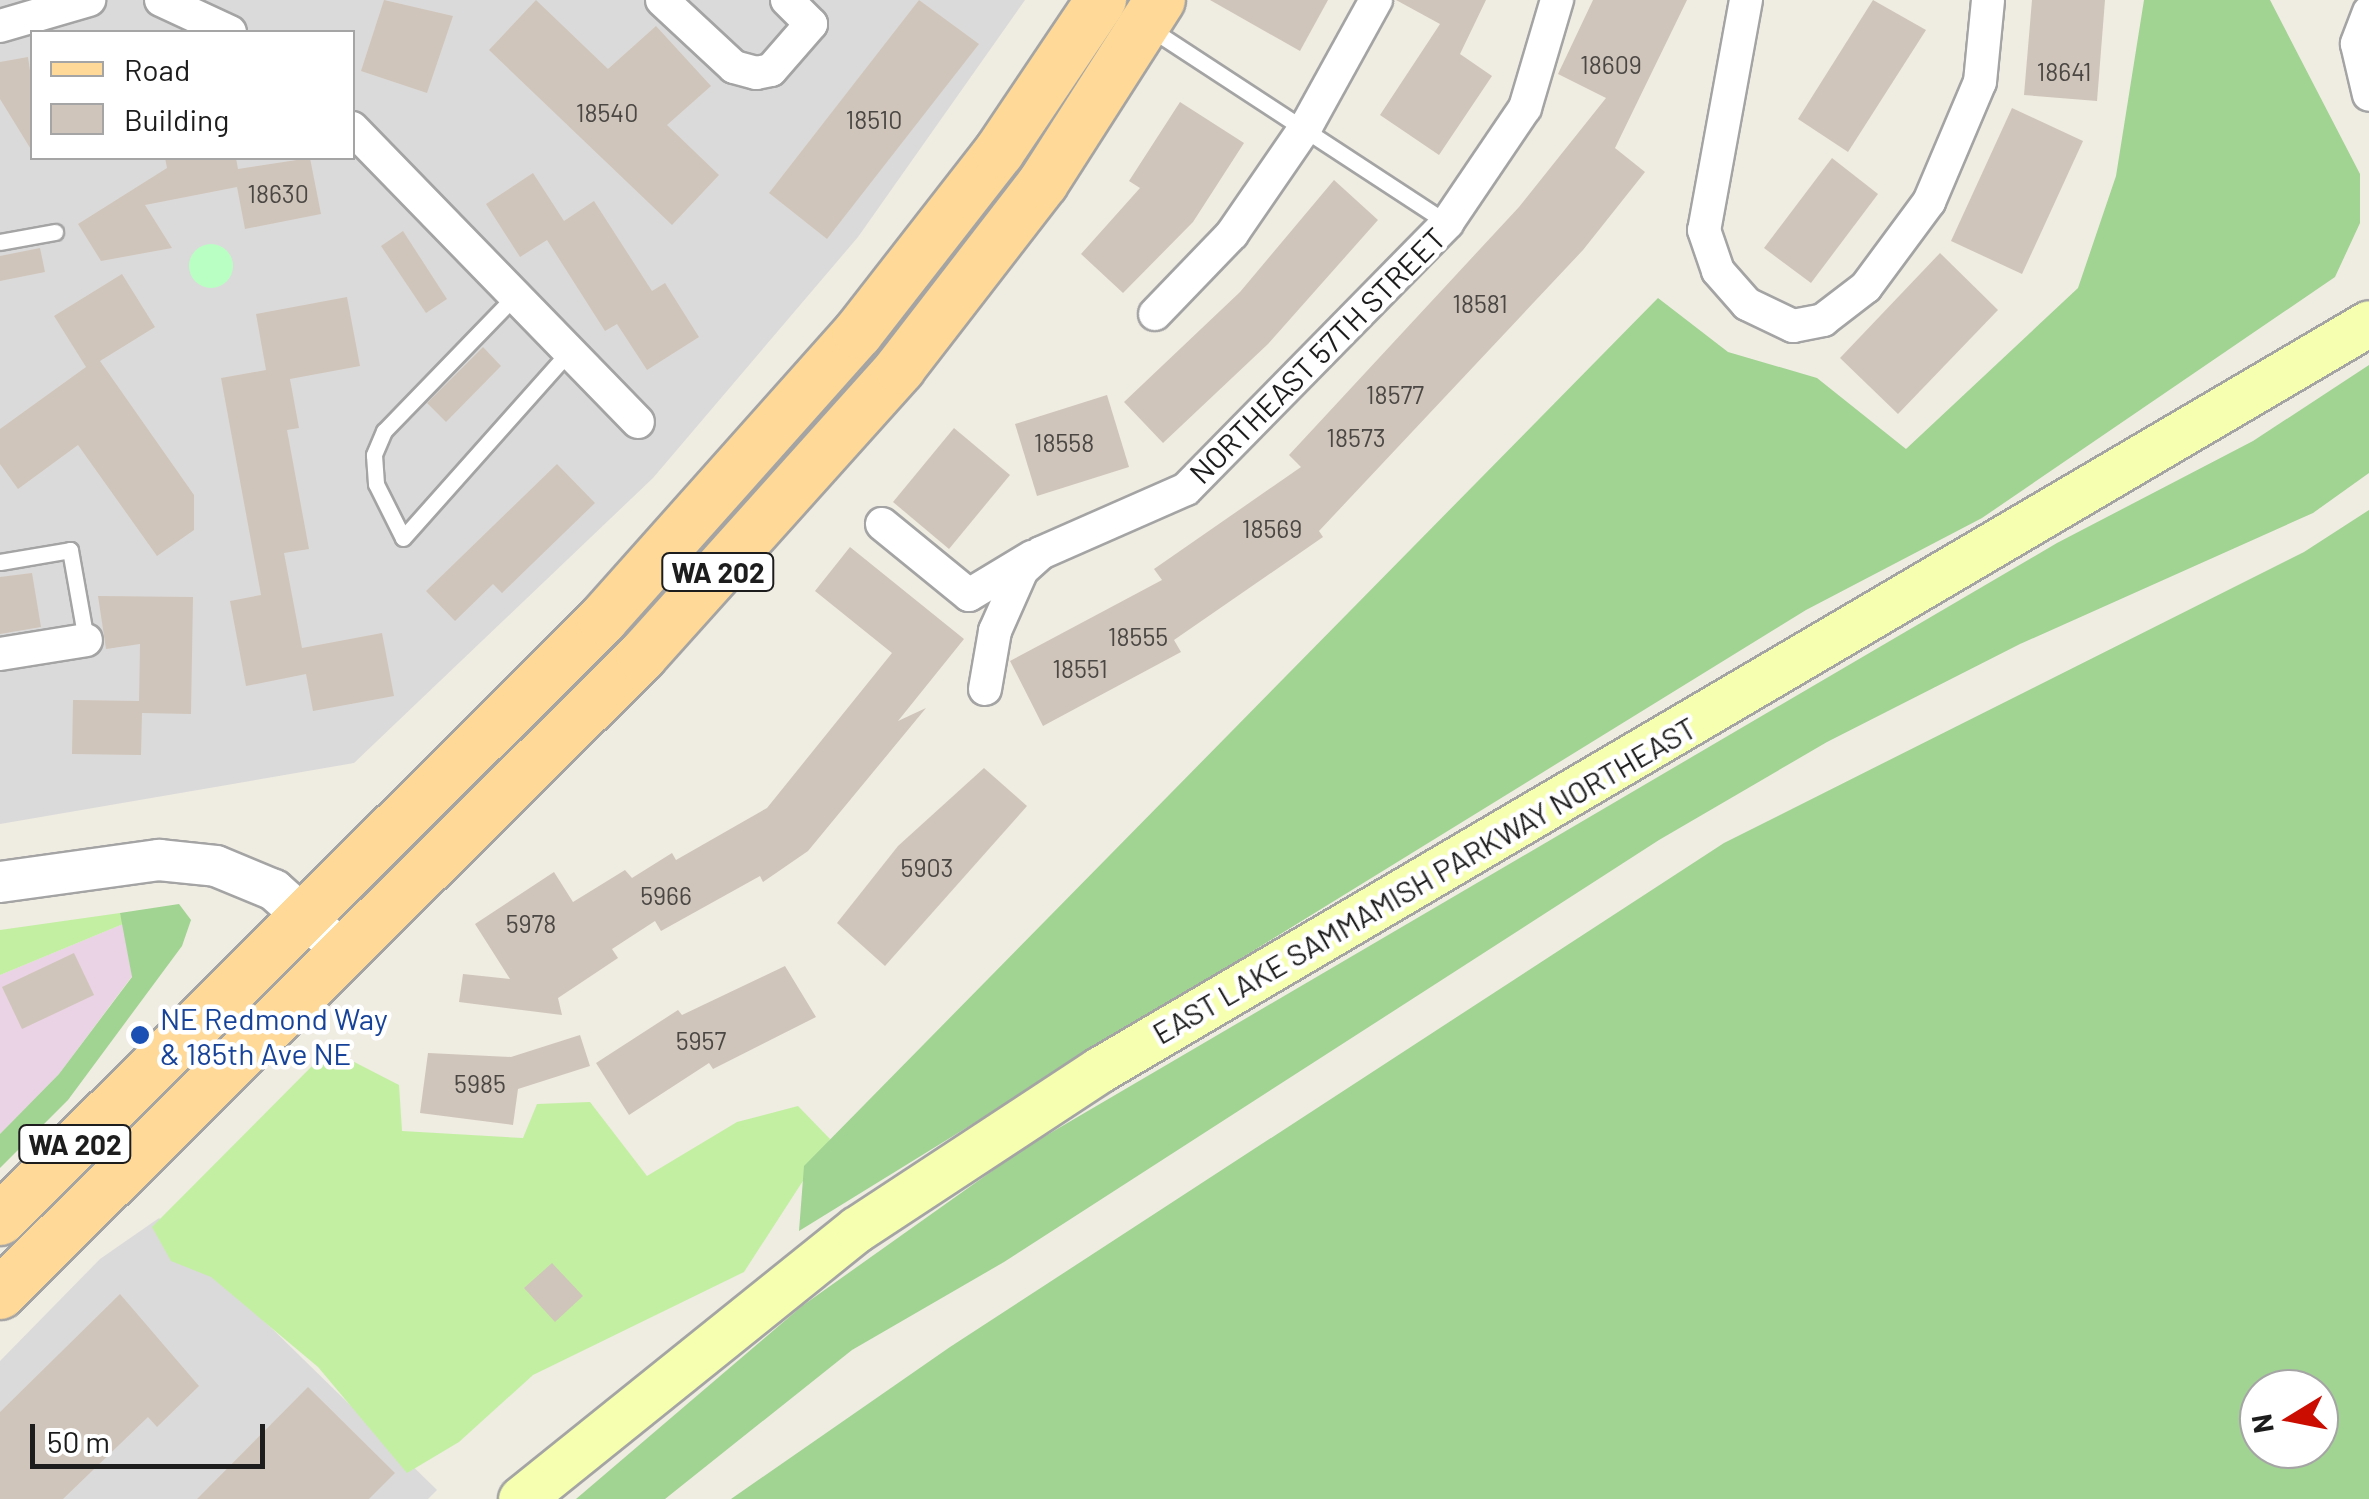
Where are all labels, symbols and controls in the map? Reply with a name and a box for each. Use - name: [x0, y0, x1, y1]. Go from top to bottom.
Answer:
- legend: [30, 30, 355, 160]
- house number: 18609: [1580, 49, 1642, 79]
- text: Road: [124, 51, 190, 87]
- house number: 18641: [2037, 56, 2091, 86]
- house number: 18540: [576, 97, 638, 127]
- text: Building: [124, 101, 229, 137]
- house number: 18510: [846, 104, 902, 134]
- house number: 18630: [247, 178, 309, 208]
- street label: NORTHEAST 57TH STREET: [1182, 220, 1452, 490]
- house number: 18581: [1452, 288, 1508, 318]
- house number: 18577: [1366, 379, 1424, 409]
- house number: 18573: [1326, 422, 1386, 452]
- house number: 18558: [1034, 427, 1094, 457]
- house number: 18569: [1242, 513, 1302, 543]
- road number: WA 202: [660, 549, 776, 595]
- house number: 18555: [1108, 621, 1168, 651]
- house number: 18551: [1052, 653, 1108, 683]
- street label: EAST LAKE SAMMAMISH PARKWAY NORTHEAST: [1146, 709, 1702, 1051]
- house number: 5903: [901, 852, 953, 882]
- house number: 5966: [640, 880, 692, 910]
- house number: 5978: [506, 908, 556, 938]
- place label: NE Redmond Way & 185th Ave NE: [160, 1000, 388, 1070]
- marker: NE Redmond Way & 185th Ave NE: [129, 1024, 151, 1046]
- house number: 5957: [676, 1025, 726, 1055]
- house number: 5985: [454, 1068, 506, 1098]
- road number: WA 202: [18, 1121, 132, 1167]
- north arrow: [2239, 1369, 2339, 1469]
- scale bar: [35, 1404, 270, 1466]
- text: N: [2243, 1412, 2280, 1436]
- text: 50 m: [47, 1423, 110, 1459]

